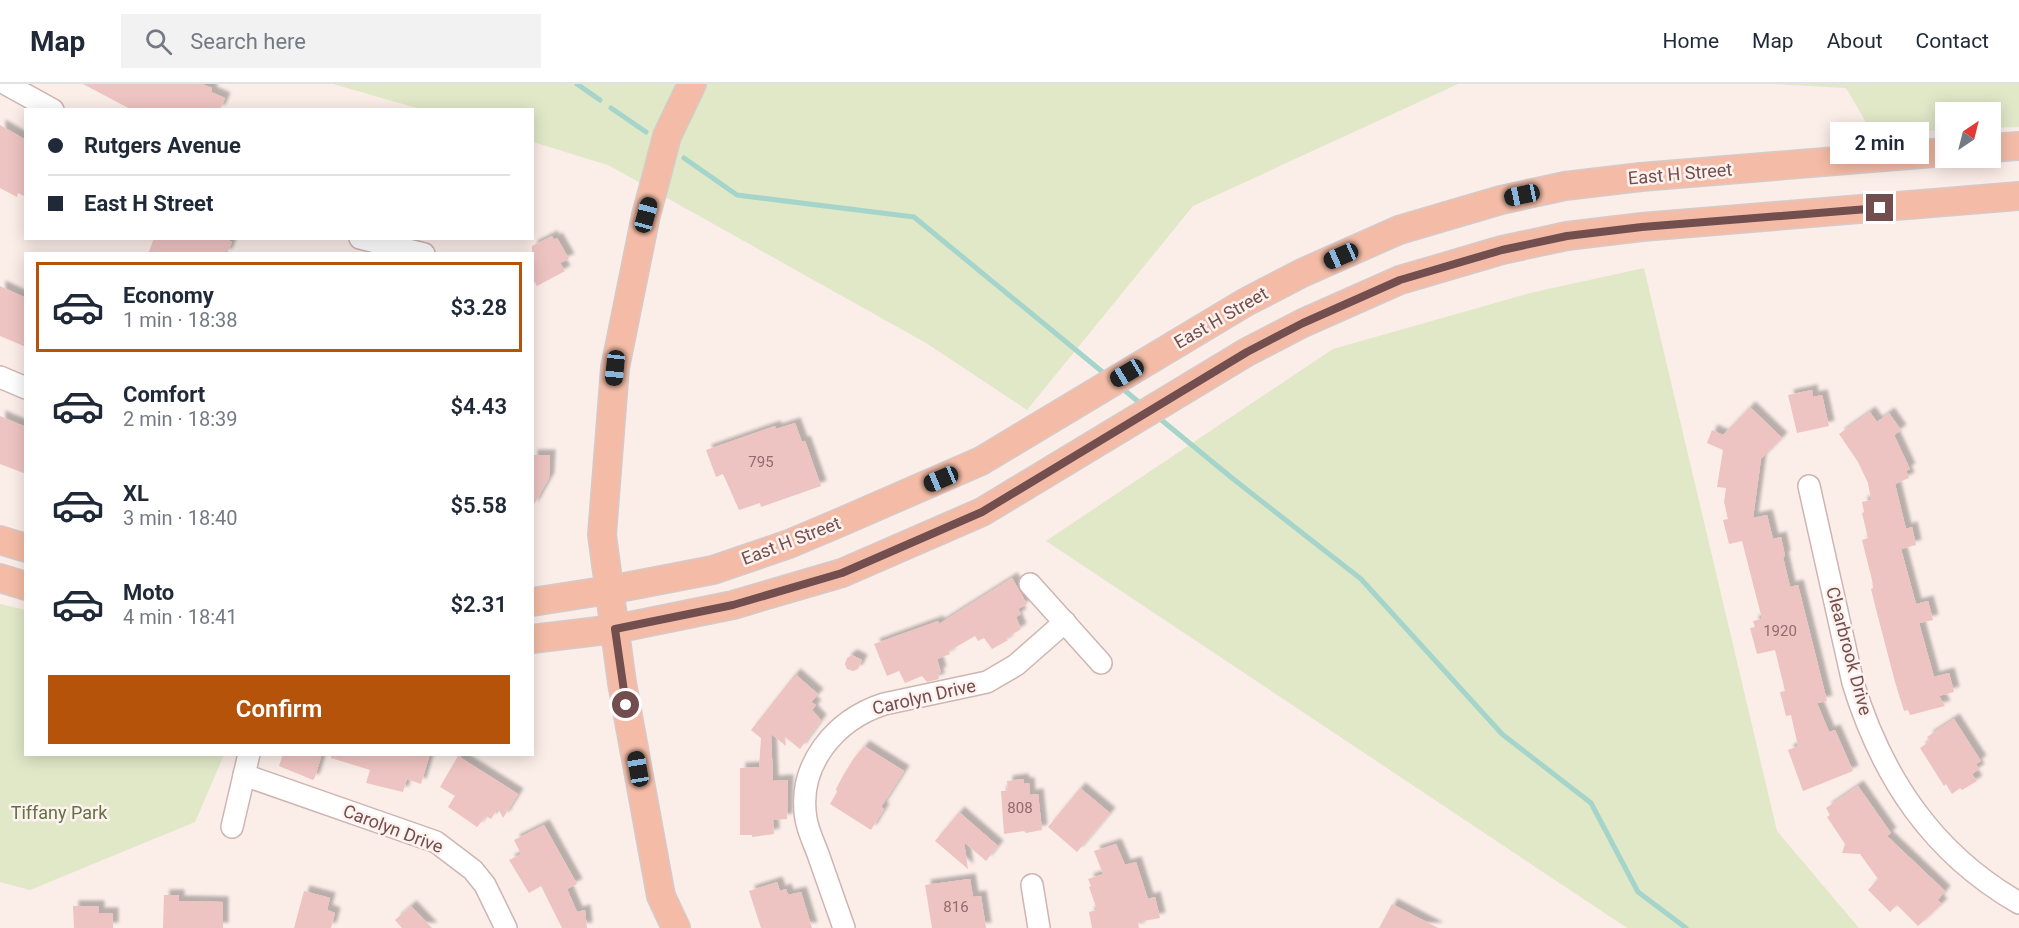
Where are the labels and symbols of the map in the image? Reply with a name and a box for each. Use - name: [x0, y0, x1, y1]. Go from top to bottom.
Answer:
- north arrow: [1935, 102, 2001, 168]
- callout: 2 min: [1830, 121, 1930, 163]
- street label: East H Street: [1627, 158, 1733, 189]
- car: [1503, 182, 1541, 208]
- route end: [1866, 194, 1893, 221]
- car: [633, 195, 659, 235]
- car: [1321, 240, 1361, 272]
- street label: East H Street: [1170, 282, 1271, 353]
- car: [604, 349, 626, 387]
- car: [1107, 356, 1147, 390]
- house number: 795: [748, 453, 774, 471]
- car: [921, 464, 961, 494]
- street label: East H Street: [738, 512, 843, 569]
- street label: Clearbrook Drive: [1822, 584, 1877, 717]
- house number: 1920: [1763, 622, 1797, 640]
- street label: Carolyn Drive: [870, 674, 978, 719]
- route start: [612, 691, 639, 718]
- car: [626, 750, 650, 788]
- house number: 808: [1007, 799, 1033, 817]
- street label: Carolyn Drive: [340, 800, 446, 857]
- park label: Tiffany Park: [11, 802, 108, 823]
- house number: 816: [943, 898, 969, 916]

